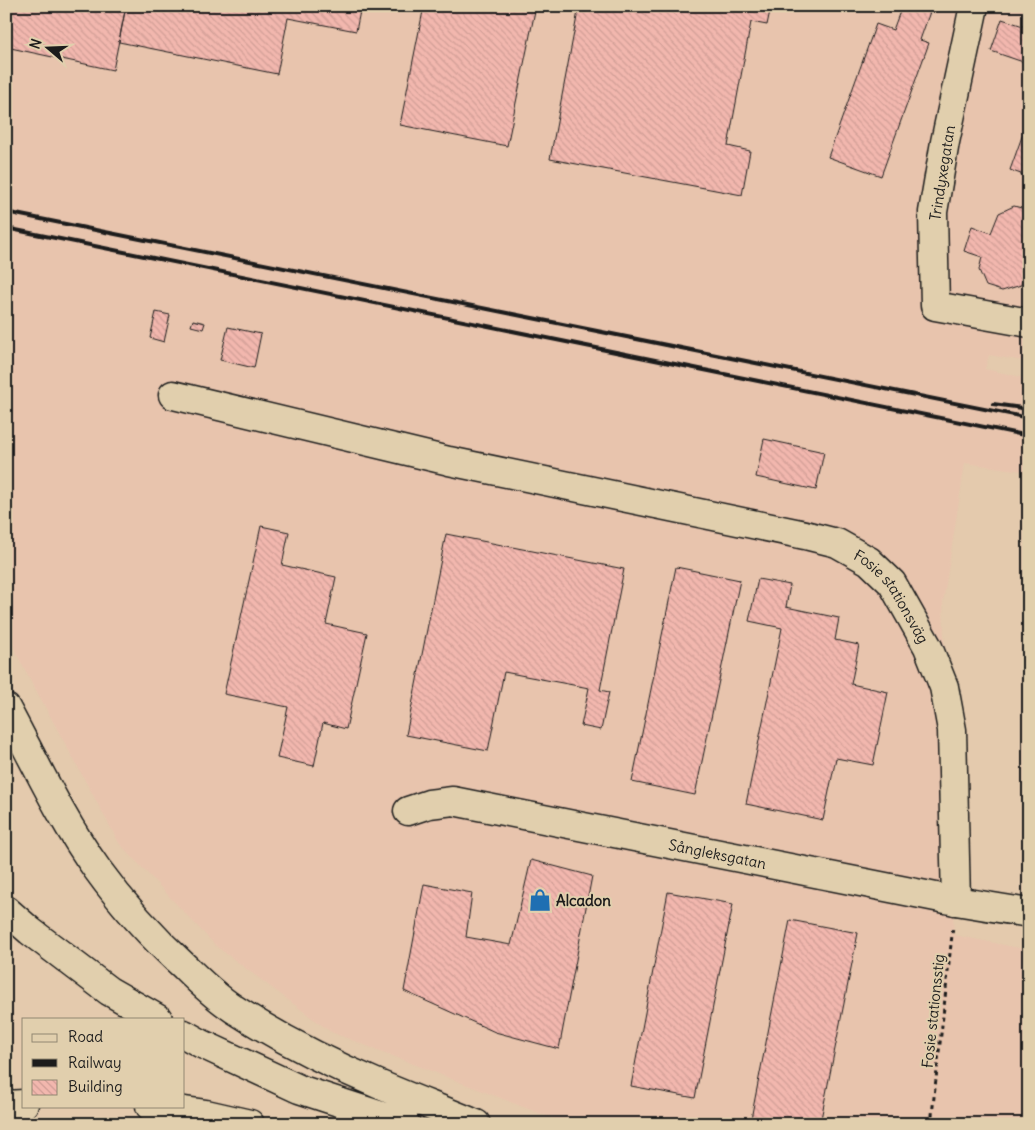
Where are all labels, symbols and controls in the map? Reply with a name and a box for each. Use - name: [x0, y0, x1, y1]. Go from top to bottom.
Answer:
- north arrow: [22, 22, 72, 72]
- text: N: [26, 36, 46, 51]
- street label: Trindyxegatan: [925, 124, 959, 222]
- street label: Fosie stationsväg: [851, 545, 933, 647]
- street label: Sångleksgatan: [667, 835, 768, 873]
- shop icon: Alcadon: [527, 887, 553, 913]
- place label: Alcadon: [556, 891, 611, 910]
- street label: Fosie stationsstig: [918, 953, 948, 1069]
- legend: [22, 1018, 185, 1108]
- text: Road: [68, 1027, 103, 1046]
- text: Railway: [68, 1053, 122, 1072]
- text: Building: [68, 1077, 123, 1096]

